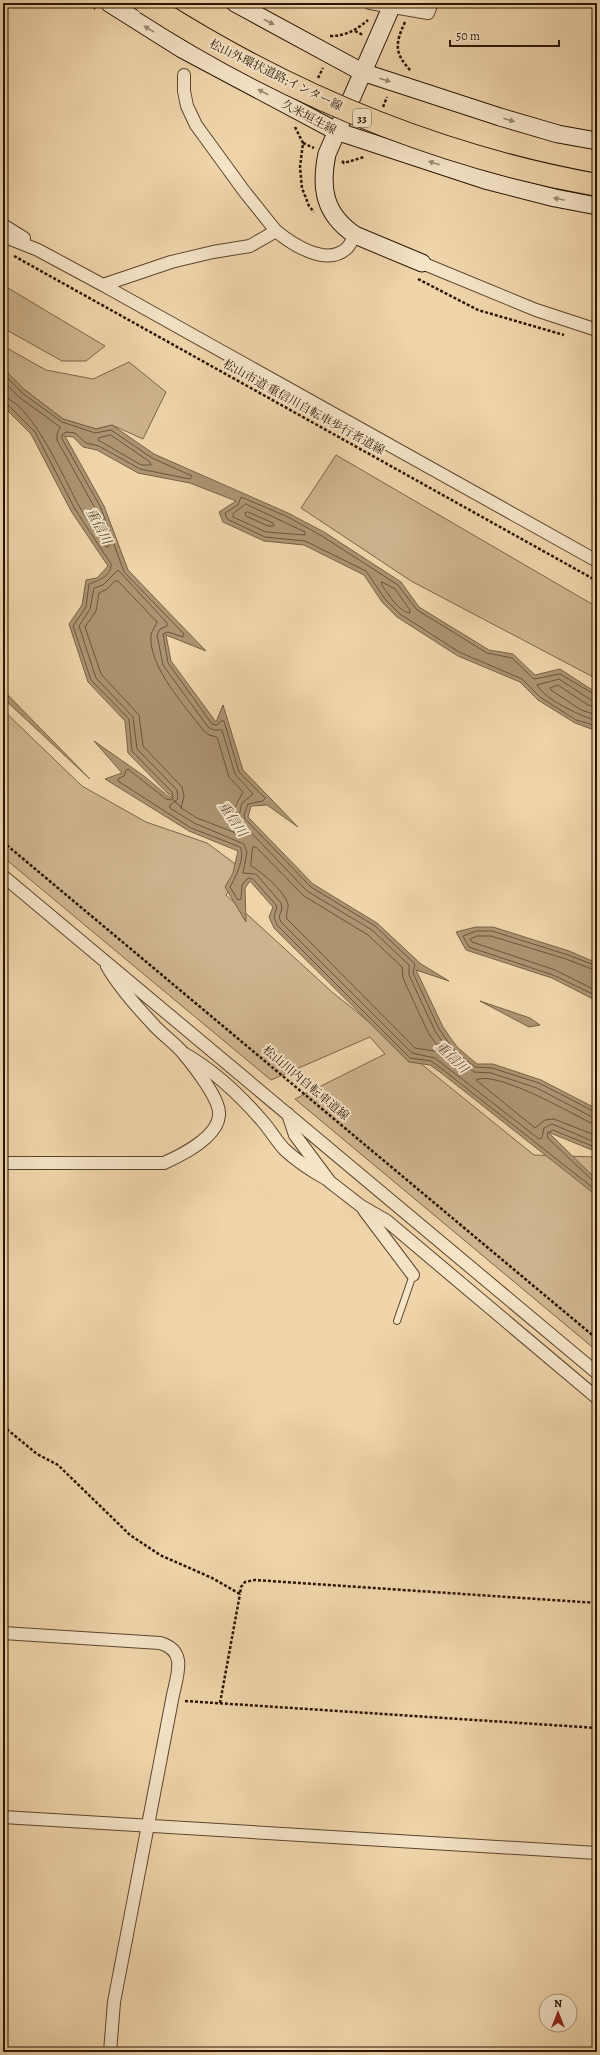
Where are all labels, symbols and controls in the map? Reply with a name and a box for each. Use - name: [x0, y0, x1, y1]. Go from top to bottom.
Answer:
- one-way arrow: [263, 18, 275, 25]
- scale bar: [450, 22, 559, 48]
- one-way arrow: [143, 25, 155, 32]
- text: 50 m: [456, 28, 480, 44]
- street label: 松山外環状道路;インター線: [207, 36, 345, 114]
- one-way arrow: [380, 77, 392, 83]
- one-way arrow: [257, 89, 269, 95]
- street label: 久米垣生線: [279, 96, 339, 138]
- road number: 33: [353, 109, 371, 127]
- one-way arrow: [503, 117, 515, 123]
- one-way arrow: [427, 160, 439, 166]
- one-way arrow: [553, 196, 565, 202]
- street label: 松山市道 重信川自転車歩行者道線: [220, 356, 388, 458]
- water label: 重信川: [82, 505, 117, 549]
- water label: 重信川: [215, 798, 252, 841]
- water label: 重信川: [432, 1037, 473, 1078]
- street label: 松山川内自転車道線: [259, 1042, 353, 1124]
- north arrow: [538, 1993, 578, 2033]
- text: N: [554, 1996, 562, 2011]

